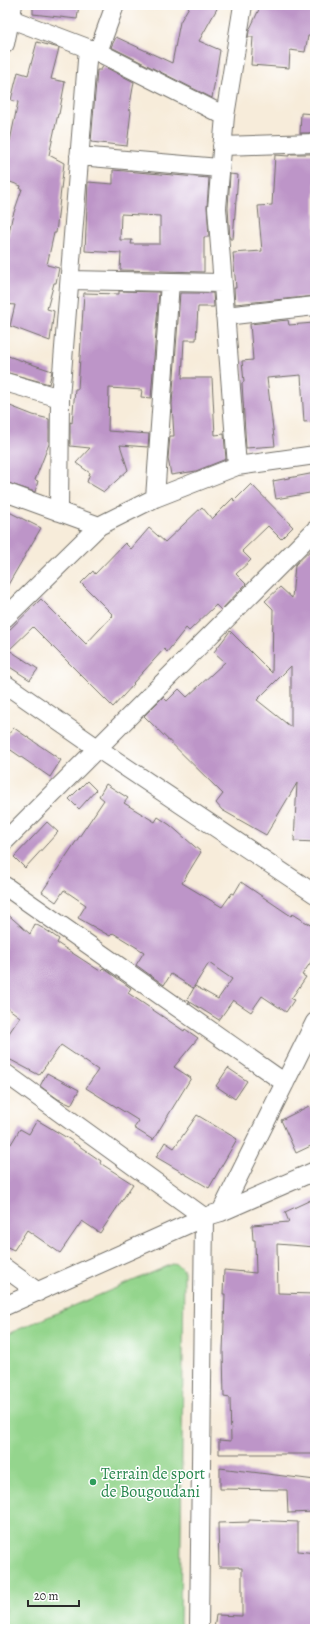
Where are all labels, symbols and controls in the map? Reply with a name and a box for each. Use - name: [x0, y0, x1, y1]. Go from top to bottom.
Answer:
- place label: Terrain de sport de Bougoudani: [101, 1463, 205, 1503]
- marker: Terrain de sport de Bougoudani: [88, 1477, 98, 1487]
- scale bar: [28, 1582, 79, 1608]
- text: 20 m: [34, 1588, 58, 1604]

